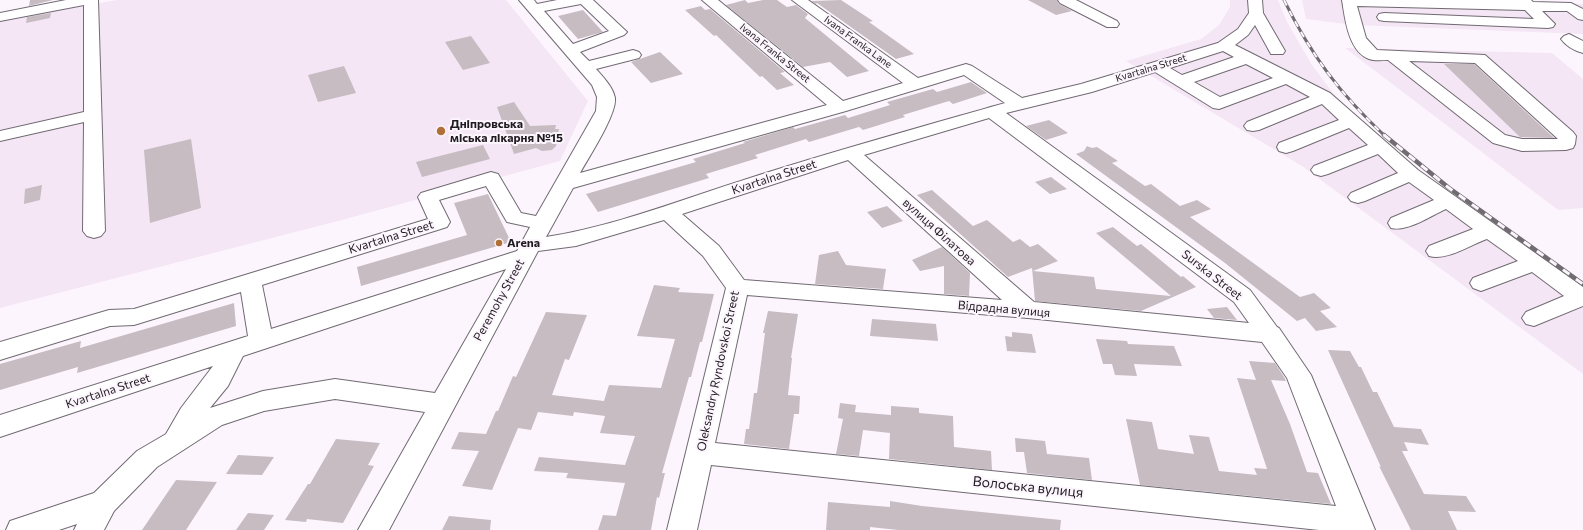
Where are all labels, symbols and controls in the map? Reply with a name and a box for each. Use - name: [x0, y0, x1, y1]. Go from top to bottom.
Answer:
- street label: Ivana Franka Lane: [822, 13, 894, 71]
- street label: Ivana Franka Street: [737, 21, 813, 85]
- street label: Kvartalna Street: [1114, 51, 1188, 85]
- place label: Дніпровська міська лікарня №15: [450, 117, 563, 145]
- marker: Дніпровська міська лікарня №15: [435, 125, 447, 137]
- street label: Kvartalna Street: [730, 156, 818, 198]
- street label: вулиця Філатова: [900, 195, 978, 269]
- street label: Kvartalna Street: [347, 217, 435, 257]
- place label: Arena: [507, 236, 540, 250]
- marker: Arena: [494, 238, 504, 248]
- street label: Surska Street: [1179, 247, 1245, 303]
- street label: Peremohy Street: [471, 257, 527, 343]
- street label: Oleksandry Ryndovskoi Street: [694, 289, 742, 453]
- street label: Відрадна вулиця: [957, 298, 1051, 320]
- street label: Kvartalna Street: [64, 370, 152, 412]
- street label: Волоська вулиця: [972, 473, 1084, 501]

